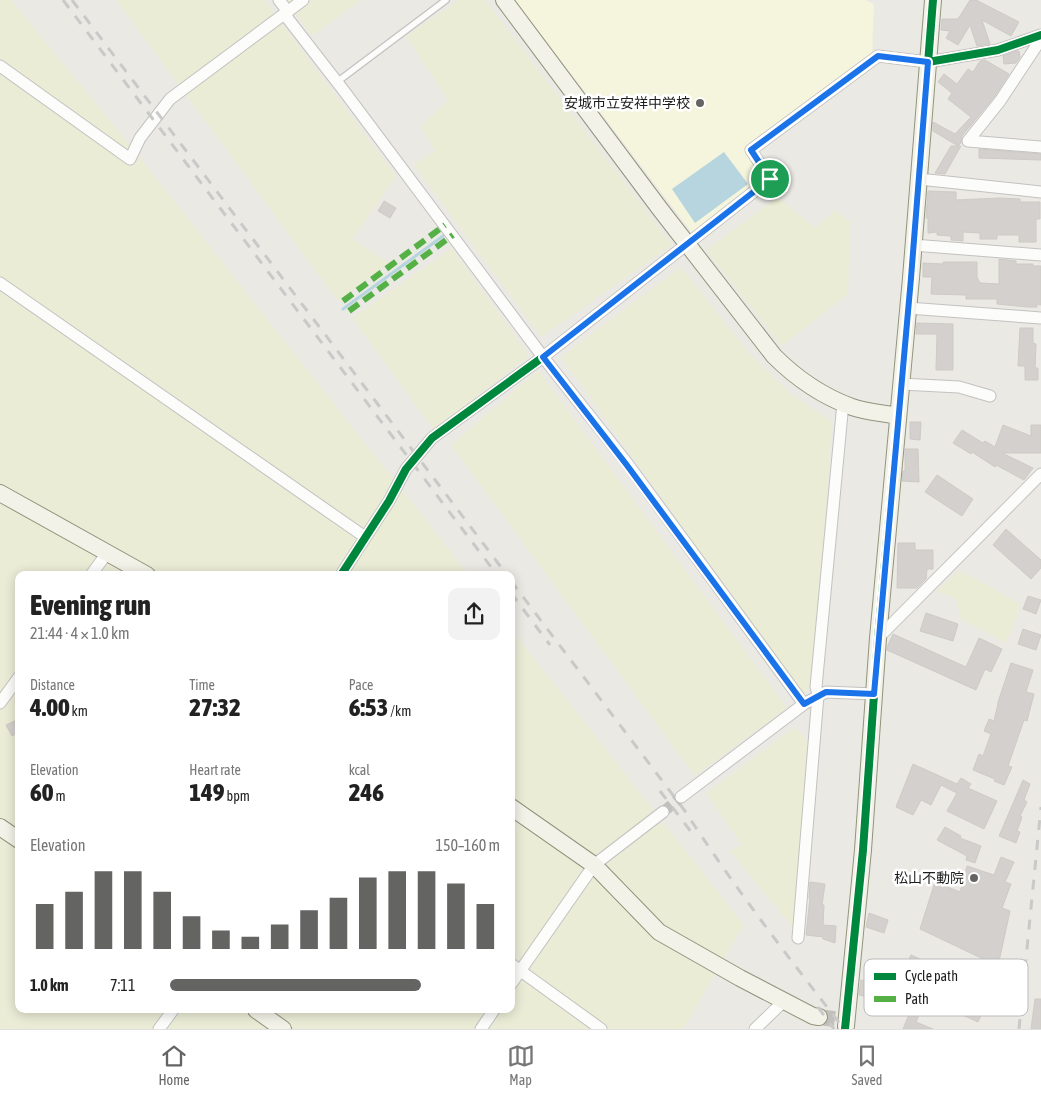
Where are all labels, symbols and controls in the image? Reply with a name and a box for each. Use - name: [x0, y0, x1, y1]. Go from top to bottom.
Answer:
- place label: 安城市立安祥中学校: [564, 95, 690, 111]
- marker: 安城市立安祥中学校: [694, 97, 706, 109]
- pin: [749, 158, 791, 200]
- icon: arrive: [756, 165, 784, 193]
- button: share: [448, 588, 500, 640]
- text: Evening run: [30, 589, 151, 621]
- text: 21:44 · 4 × 1.0 km: [30, 624, 130, 642]
- text: Distance: [30, 677, 75, 693]
- text: Time: [189, 677, 215, 693]
- text: Pace: [349, 677, 373, 693]
- text: 4.00: [30, 693, 70, 721]
- text: 27:32: [189, 693, 241, 721]
- text: 6:53: [349, 693, 388, 721]
- text: km: [70, 703, 88, 719]
- text: /km: [388, 703, 411, 719]
- text: Elevation: [30, 762, 79, 778]
- text: Heart rate: [189, 762, 241, 778]
- text: kcal: [349, 762, 370, 778]
- text: 60: [30, 778, 54, 806]
- text: 149: [189, 778, 225, 806]
- text: 246: [349, 778, 384, 806]
- text: m: [54, 788, 66, 804]
- text: bpm: [225, 788, 250, 804]
- text: Elevation: [30, 836, 85, 854]
- text: 150–160 m: [436, 836, 500, 854]
- place label: 松山不動院: [894, 870, 964, 886]
- marker: 松山不動院: [968, 872, 980, 884]
- legend: [864, 959, 1028, 1016]
- text: Cycle path: [905, 968, 958, 984]
- text: 1.0 km: [30, 976, 69, 994]
- text: 7:11: [110, 976, 135, 994]
- text: Path: [905, 991, 929, 1007]
- tab: Home: [158, 1042, 190, 1088]
- tab: Map: [507, 1042, 535, 1088]
- tab: Saved: [852, 1042, 882, 1088]

